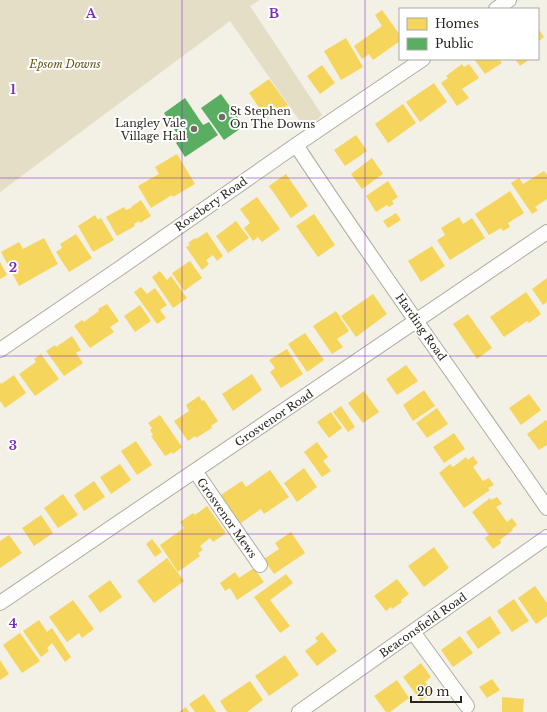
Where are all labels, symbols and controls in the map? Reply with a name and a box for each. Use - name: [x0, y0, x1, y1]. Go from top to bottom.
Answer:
- text: A: [85, 5, 97, 22]
- text: B: [269, 5, 279, 22]
- legend: [399, 8, 539, 60]
- text: Homes: [435, 16, 479, 31]
- text: Public: [435, 36, 474, 51]
- park label: Epsom Downs: [28, 57, 101, 71]
- text: 1: [10, 81, 16, 98]
- place label: St Stephen On The Downs: [230, 104, 315, 131]
- marker: St Stephen On The Downs: [217, 112, 227, 122]
- place label: Langley Vale Village Hall: [115, 116, 186, 143]
- marker: Langley Vale Village Hall: [189, 124, 199, 134]
- street label: Rosebery Road: [172, 174, 250, 234]
- text: 2: [9, 259, 17, 276]
- street label: Harding Road: [393, 291, 450, 364]
- street label: Grosvenor Road: [232, 386, 316, 449]
- text: 3: [9, 437, 17, 454]
- street label: Grosvenor Mews: [194, 475, 260, 561]
- street label: Beaconsfield Road: [377, 589, 470, 660]
- text: 4: [9, 615, 18, 632]
- scale bar: [411, 678, 461, 704]
- text: 20 m: [417, 684, 449, 699]

